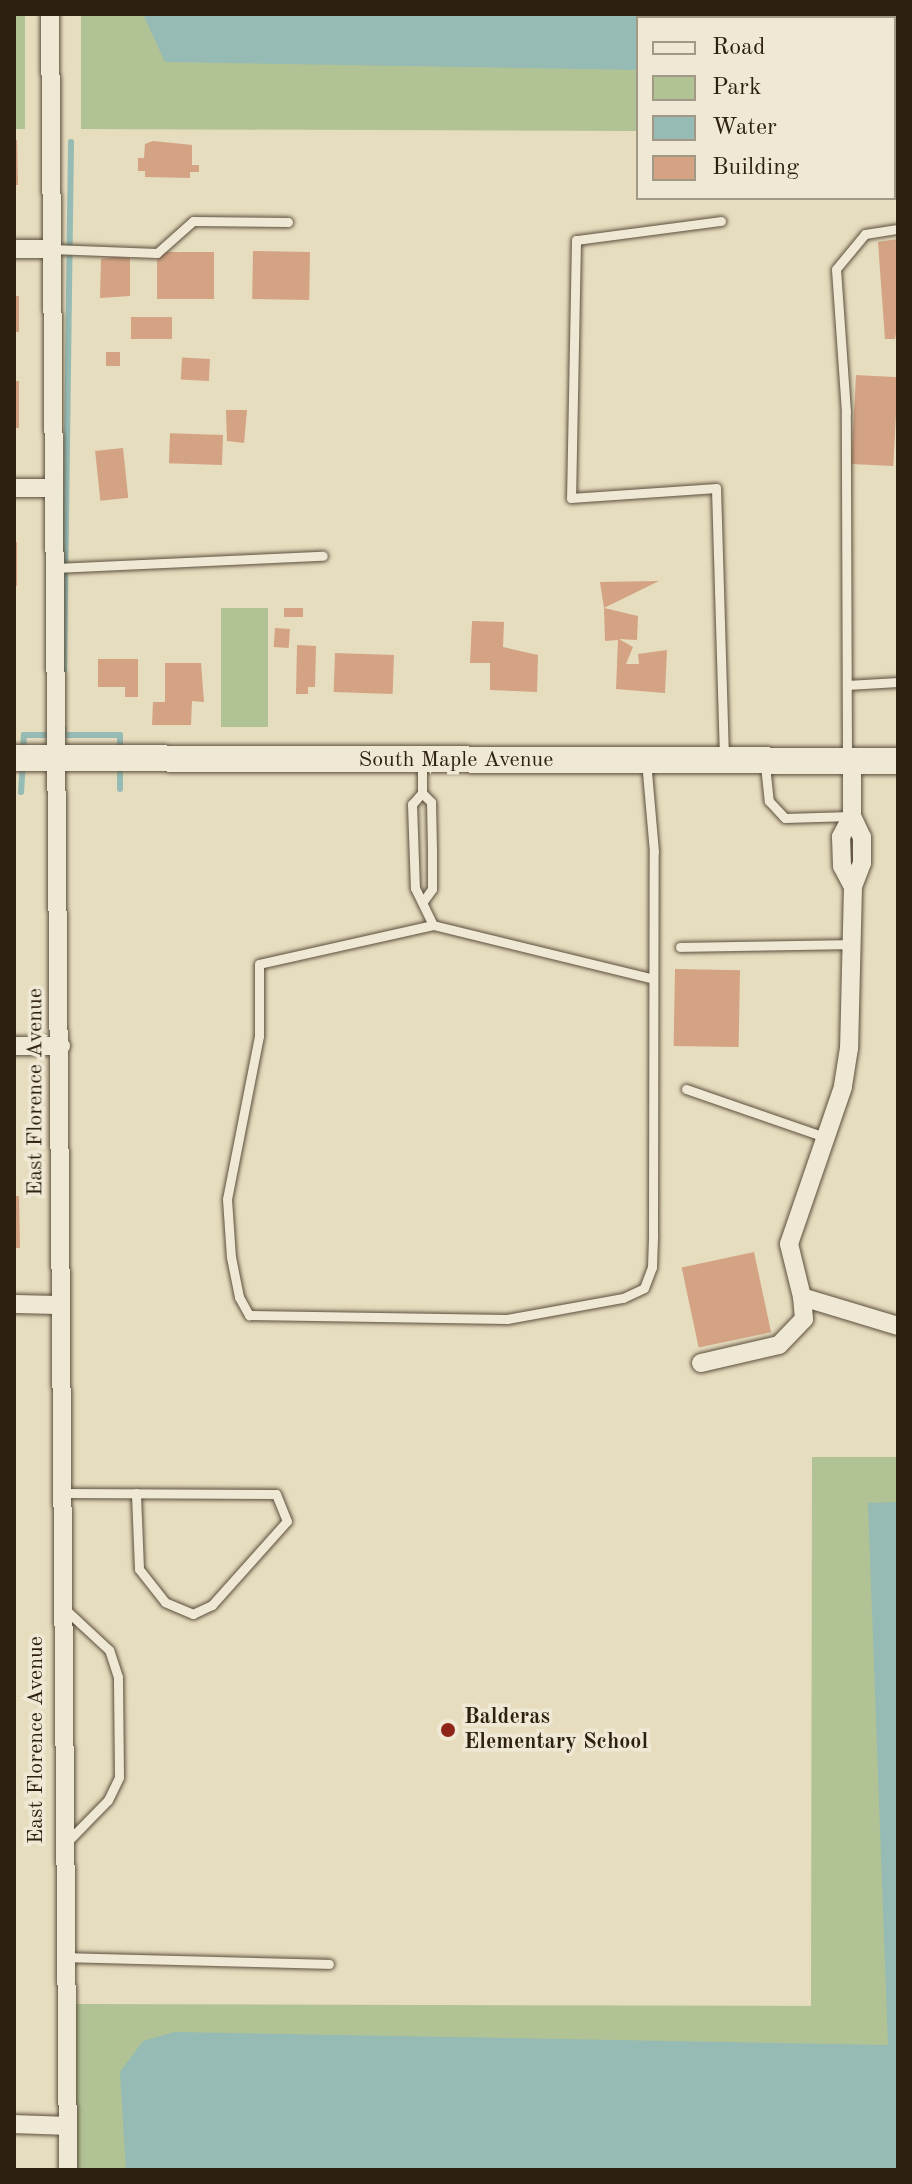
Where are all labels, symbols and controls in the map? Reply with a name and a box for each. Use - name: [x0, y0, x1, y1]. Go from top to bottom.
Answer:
- legend: [636, 16, 896, 200]
- text: Road: [712, 36, 765, 60]
- text: Park: [712, 76, 761, 100]
- text: Water: [712, 116, 777, 140]
- text: Building: [712, 156, 799, 180]
- street label: South Maple Avenue: [359, 748, 553, 774]
- street label: East Florence Avenue: [23, 988, 49, 1196]
- street label: East Florence Avenue: [24, 1636, 50, 1844]
- place label: Balderas Elementary School: [464, 1704, 648, 1756]
- marker: Balderas Elementary School: [439, 1721, 457, 1739]

